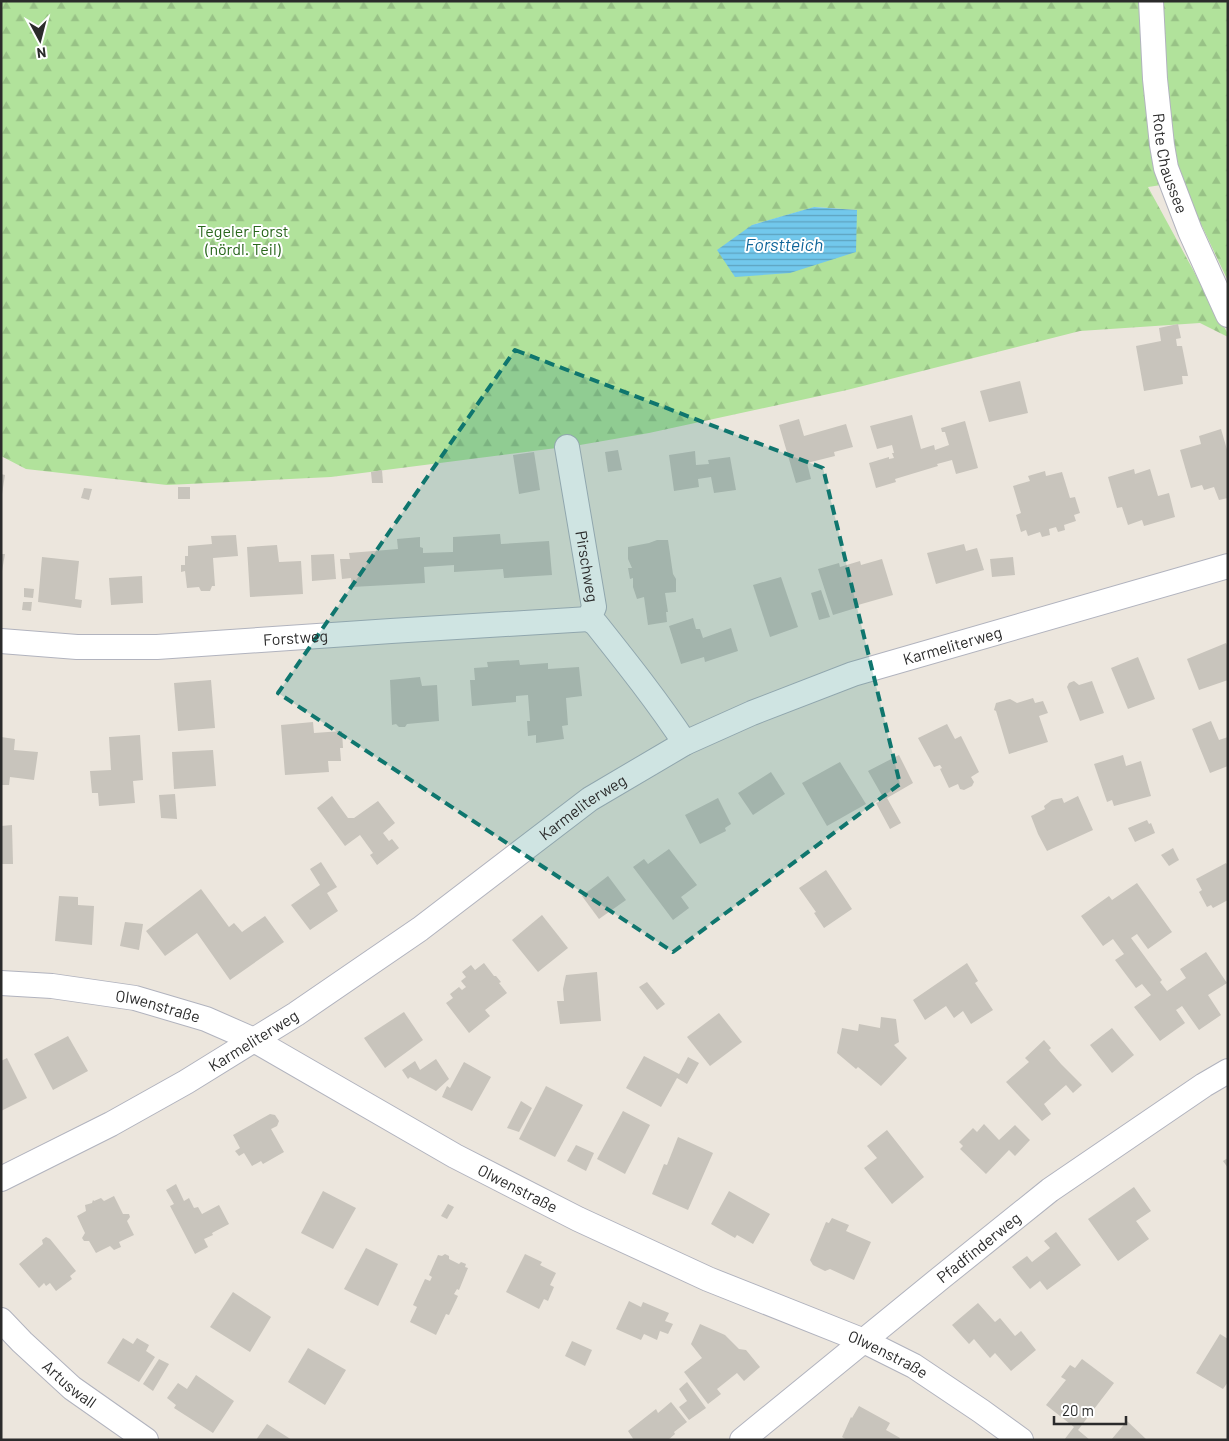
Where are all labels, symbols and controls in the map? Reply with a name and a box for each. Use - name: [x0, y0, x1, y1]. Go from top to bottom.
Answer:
- north arrow: [15, 15, 65, 65]
- text: N: [36, 44, 47, 62]
- street label: Rote Chaussee: [1150, 112, 1192, 216]
- park label: Tegeler Forst (nördl. Teil): [197, 221, 289, 258]
- water label: Forstteich: [745, 233, 823, 255]
- street label: Pirschweg: [572, 529, 603, 603]
- street label: Karmeliterweg: [901, 622, 1004, 668]
- street label: Forstweg: [262, 625, 328, 649]
- street label: Karmeliterweg: [535, 770, 629, 844]
- street label: Olwenstraße: [114, 985, 203, 1026]
- street label: Karmeliterweg: [205, 1005, 301, 1075]
- street label: Olwenstraße: [475, 1159, 561, 1216]
- street label: Pfadfinderweg: [932, 1208, 1024, 1286]
- street label: Olwenstraße: [846, 1326, 932, 1382]
- street label: Artuswall: [39, 1356, 101, 1411]
- scale bar: [1054, 1394, 1126, 1426]
- text: 20 m: [1062, 1401, 1094, 1419]

